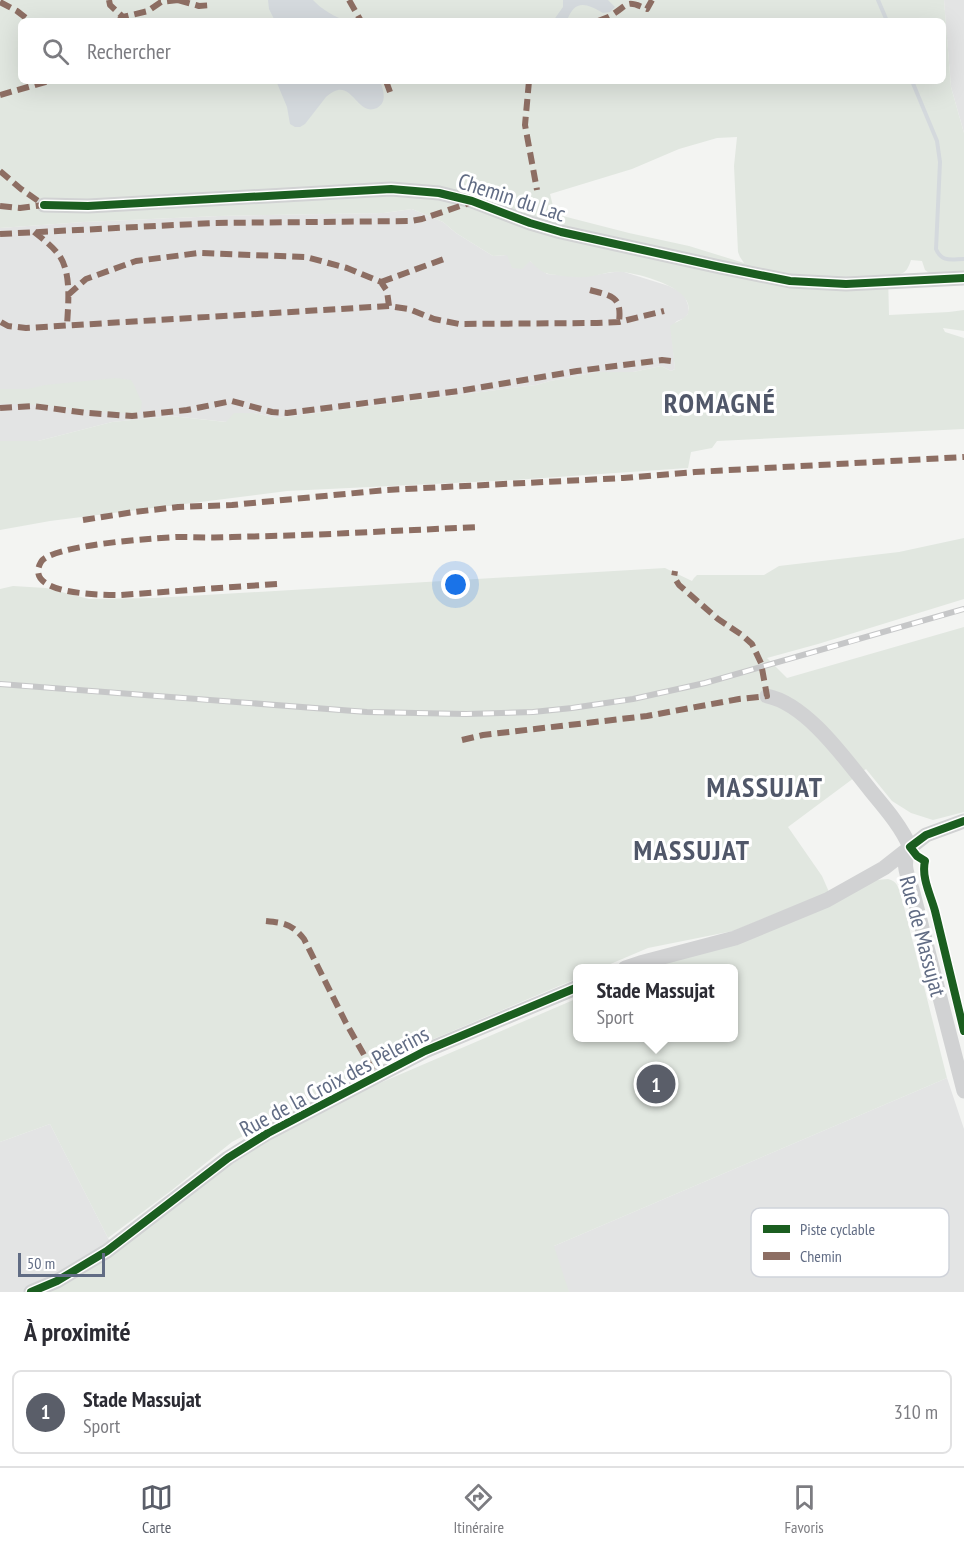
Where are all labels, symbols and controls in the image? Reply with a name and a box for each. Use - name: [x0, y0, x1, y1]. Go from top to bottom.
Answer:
- search box: [18, 18, 946, 84]
- icon: search: [39, 35, 72, 68]
- text: Rechercher: [87, 37, 171, 65]
- street label: Chemin du Lac: [455, 166, 569, 228]
- district label: ROMAGNÉ: [664, 384, 776, 421]
- your location: [441, 570, 470, 599]
- district label: MASSUJAT: [706, 768, 824, 805]
- district label: MASSUJAT: [633, 831, 751, 868]
- street label: Rue de Massujat: [893, 873, 953, 999]
- popup: [573, 964, 738, 1042]
- text: Stade Massujat: [596, 976, 715, 1004]
- text: Sport: [596, 1004, 634, 1030]
- street label: Rue de la Croix des Pèlerins: [235, 1019, 433, 1143]
- pin: 1: [636, 1062, 676, 1106]
- legend: [751, 1208, 949, 1277]
- text: Piste cyclable: [800, 1219, 875, 1239]
- text: Chemin: [800, 1246, 842, 1266]
- scale bar: [18, 1250, 105, 1278]
- text: 50 m: [27, 1253, 55, 1273]
- text: À proximité: [24, 1315, 131, 1348]
- text: Stade Massujat: [83, 1385, 201, 1413]
- text: 1: [41, 1399, 50, 1425]
- text: 310 m: [894, 1399, 938, 1425]
- text: Sport: [83, 1413, 120, 1439]
- tab: Carte: [140, 1481, 173, 1537]
- tab: Itinéraire: [454, 1481, 504, 1537]
- tab: Favoris: [784, 1481, 824, 1537]

